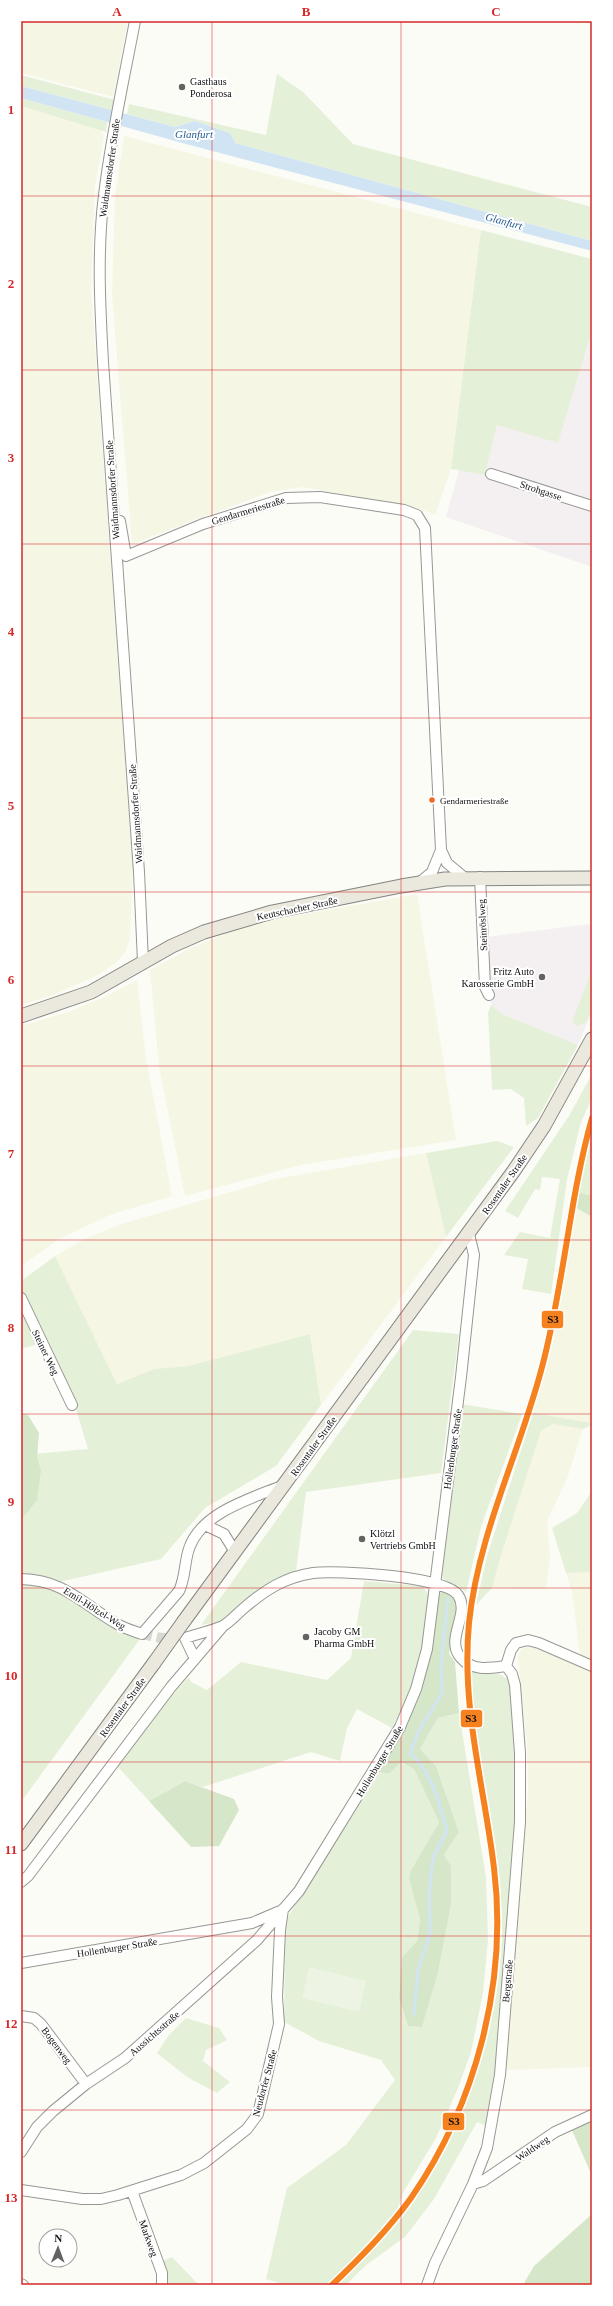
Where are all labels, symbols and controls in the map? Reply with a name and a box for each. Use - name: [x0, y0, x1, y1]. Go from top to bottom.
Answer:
- text: A: [112, 4, 122, 19]
- text: B: [302, 4, 311, 19]
- text: C: [491, 4, 501, 19]
- place label: Gasthaus Ponderosa: [190, 76, 232, 99]
- marker: Gasthaus Ponderosa: [177, 82, 187, 92]
- text: 1: [8, 102, 14, 117]
- street label: Waidmannsdorfer Straße: [97, 118, 122, 218]
- water label: Glanfurt: [175, 128, 214, 140]
- water label: Glanfurt: [484, 210, 525, 232]
- text: 2: [8, 276, 14, 291]
- street label: Waidmannsdorfer Straße: [104, 439, 121, 540]
- text: 3: [8, 450, 15, 465]
- street label: Strohgasse: [519, 479, 564, 503]
- street label: Gendarmeriestraße: [210, 494, 287, 527]
- text: 4: [8, 624, 15, 639]
- street label: Waidmannsdorfer Straße: [127, 763, 144, 864]
- marker: Gendarmeriestraße: [427, 795, 437, 805]
- place label: Gendarmeriestraße: [440, 796, 508, 806]
- text: 5: [8, 798, 15, 813]
- street label: Keutschacher Straße: [256, 894, 339, 922]
- street label: Steinröslweg: [476, 899, 489, 951]
- place label: Fritz Auto Karosserie GmbH: [462, 966, 534, 989]
- text: 6: [8, 972, 15, 987]
- marker: Fritz Auto Karosserie GmbH: [537, 972, 547, 982]
- text: 7: [8, 1146, 15, 1161]
- street label: Rosentaler Straße: [480, 1152, 530, 1216]
- line badge: S3: [541, 1310, 564, 1329]
- text: S3: [547, 1313, 559, 1325]
- text: 8: [8, 1320, 15, 1335]
- street label: Steiner Weg: [30, 1328, 61, 1377]
- street label: Hollenburger Straße: [441, 1408, 464, 1490]
- street label: Rosentaler Straße: [288, 1414, 339, 1478]
- text: 9: [8, 1494, 15, 1509]
- place label: Klötzl Vertriebs GmbH: [370, 1528, 436, 1551]
- marker: Klötzl Vertriebs GmbH: [357, 1534, 367, 1544]
- street label: Emil-Hölzel-Weg: [62, 1585, 128, 1632]
- place label: Jacoby GM Pharma GmbH: [314, 1626, 374, 1649]
- marker: Jacoby GM Pharma GmbH: [301, 1632, 311, 1642]
- text: 10: [5, 1668, 18, 1683]
- street label: Rosentaler Straße: [97, 1675, 148, 1739]
- line badge: S3: [460, 1709, 483, 1728]
- text: S3: [465, 1712, 477, 1724]
- street label: Hollenburger Straße: [354, 1723, 405, 1799]
- text: 11: [5, 1842, 17, 1857]
- street label: Hollenburger Straße: [76, 1936, 159, 1959]
- street label: Bergstraße: [500, 1959, 515, 2003]
- street label: Aussichtsstraße: [127, 2008, 182, 2058]
- text: 12: [5, 2016, 18, 2031]
- street label: Bogenweg: [39, 2025, 74, 2066]
- street label: Neudorfer Straße: [250, 2048, 279, 2118]
- line badge: S3: [442, 2112, 465, 2131]
- text: S3: [448, 2115, 460, 2127]
- street label: Waldweg: [514, 2133, 551, 2163]
- text: 13: [5, 2190, 18, 2205]
- street label: Markweg: [137, 2218, 160, 2258]
- north arrow: [38, 2228, 78, 2268]
- text: N: [54, 2232, 62, 2244]

